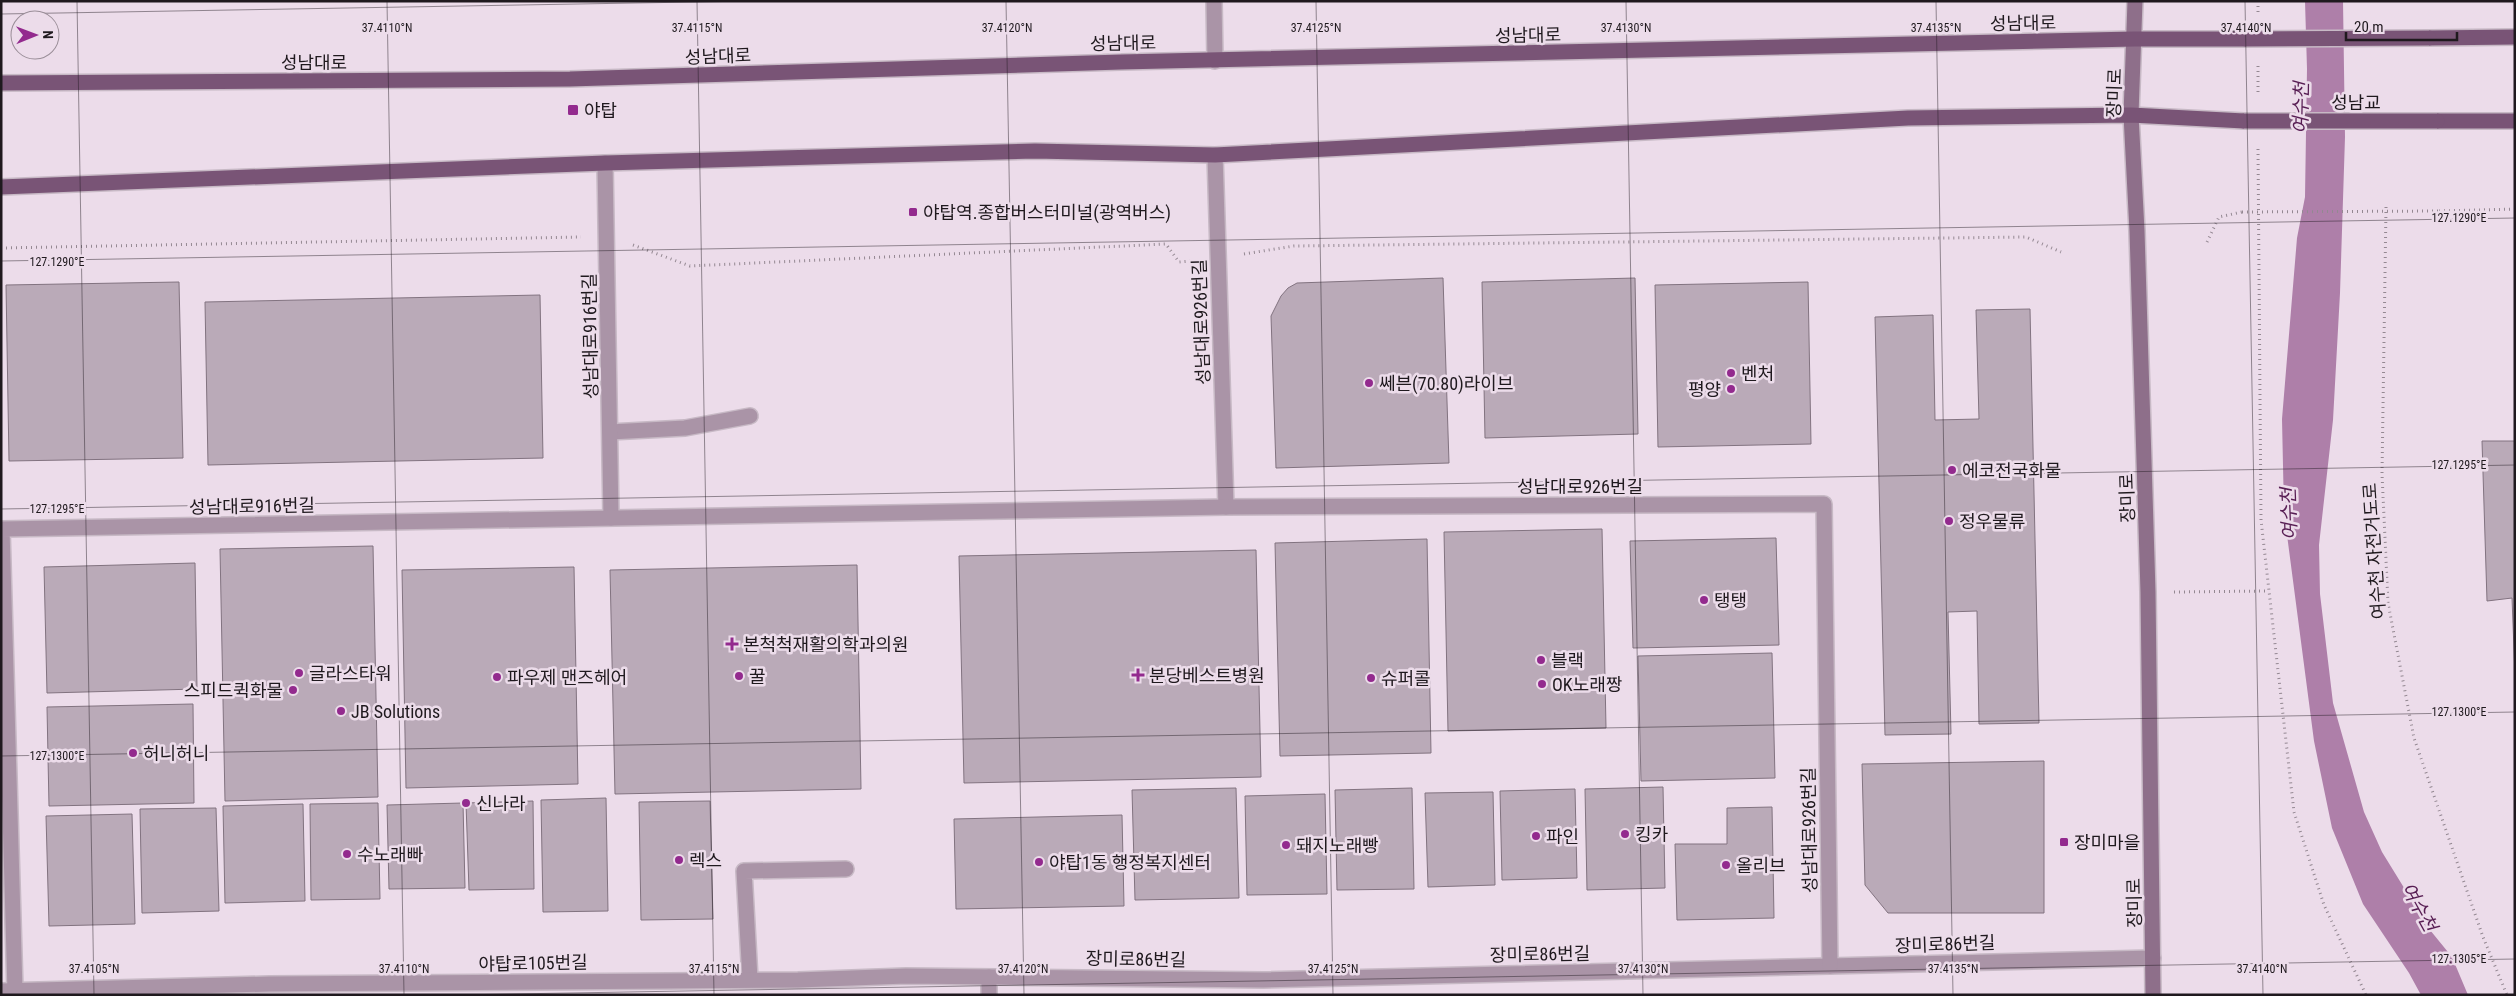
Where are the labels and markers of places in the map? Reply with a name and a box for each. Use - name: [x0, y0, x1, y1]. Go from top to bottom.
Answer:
- place label: 야탑: [584, 100, 617, 121]
- marker: 야탑: [566, 103, 580, 117]
- place label: 야탑역.종합버스터미널(광역버스): [923, 202, 1171, 224]
- marker: 야탑역.종합버스터미널(광역버스): [907, 206, 919, 218]
- place label: 벤처: [1741, 363, 1774, 384]
- marker: 벤처: [1725, 367, 1737, 379]
- place label: 쎄븐(70.80)라이브: [1379, 373, 1513, 395]
- marker: 쎄븐(70.80)라이브: [1363, 377, 1375, 389]
- place label: 평양: [1688, 379, 1721, 400]
- marker: 평양: [1725, 383, 1737, 395]
- place label: 에코전국화물: [1962, 460, 2061, 481]
- marker: 에코전국화물: [1946, 464, 1958, 476]
- place label: 정우물류: [1959, 511, 2025, 532]
- marker: 정우물류: [1943, 515, 1955, 527]
- place label: 탱탱: [1714, 590, 1747, 611]
- marker: 탱탱: [1698, 594, 1710, 606]
- place label: 본척척재활의학과의원: [743, 634, 909, 655]
- marker: 본척척재활의학과의원: [725, 637, 739, 651]
- place label: 블랙: [1551, 650, 1584, 671]
- marker: 블랙: [1535, 654, 1547, 666]
- place label: 글라스타워: [309, 663, 392, 684]
- place label: 분당베스트병원: [1149, 665, 1265, 686]
- place label: 꿀: [749, 666, 766, 687]
- marker: 글라스타워: [293, 667, 305, 679]
- place label: 파우제 맨즈헤어: [507, 667, 627, 688]
- marker: 분당베스트병원: [1131, 668, 1145, 682]
- place label: 슈퍼콜: [1381, 668, 1431, 689]
- marker: 꿀: [733, 670, 745, 682]
- marker: 파우제 맨즈헤어: [491, 671, 503, 683]
- marker: 슈퍼콜: [1365, 672, 1377, 684]
- place label: OK노래짱: [1552, 674, 1622, 695]
- marker: OK노래짱: [1536, 678, 1548, 690]
- place label: 스피드퀵화물: [184, 680, 283, 701]
- marker: 스피드퀵화물: [287, 684, 299, 696]
- place label: JB Solutions: [351, 701, 440, 722]
- marker: JB Solutions: [335, 705, 347, 717]
- place label: 허니허니: [143, 743, 209, 764]
- marker: 허니허니: [127, 747, 139, 759]
- place label: 신나라: [476, 793, 526, 814]
- marker: 신나라: [460, 797, 472, 809]
- place label: 킹카: [1635, 824, 1669, 845]
- place label: 파인: [1546, 826, 1579, 847]
- marker: 킹카: [1619, 828, 1631, 840]
- marker: 파인: [1530, 830, 1542, 842]
- place label: 장미마을: [2074, 832, 2140, 853]
- place label: 돼지노래빵: [1296, 835, 1379, 856]
- marker: 장미마을: [2058, 836, 2070, 848]
- marker: 돼지노래빵: [1280, 839, 1292, 851]
- place label: 수노래빠: [357, 844, 423, 865]
- marker: 수노래빠: [341, 848, 353, 860]
- place label: 렉스: [689, 850, 722, 871]
- place label: 야탑1동 행정복지센터: [1049, 852, 1211, 873]
- marker: 렉스: [673, 854, 685, 866]
- place label: 올리브: [1736, 855, 1786, 876]
- marker: 야탑1동 행정복지센터: [1033, 856, 1045, 868]
- marker: 올리브: [1720, 859, 1732, 871]

